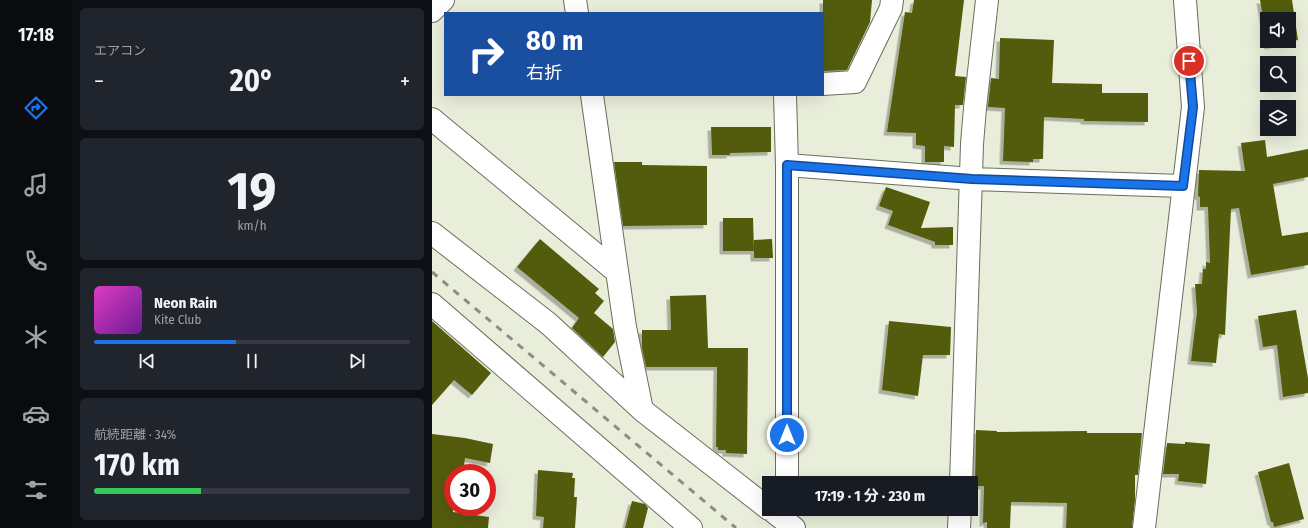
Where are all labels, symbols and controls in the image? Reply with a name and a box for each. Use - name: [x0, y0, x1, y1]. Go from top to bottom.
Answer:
- map controls: [1260, 12, 1296, 136]
- button: sound: [1260, 12, 1296, 48]
- text: 17:18: [18, 24, 54, 46]
- text: 80 m: [526, 24, 583, 57]
- icon: right: [460, 28, 512, 80]
- text: エアコン: [94, 43, 146, 58]
- pin: [1172, 44, 1206, 78]
- icon: arrive: [1178, 50, 1200, 72]
- button: search: [1260, 56, 1296, 92]
- text: 右折: [526, 62, 562, 84]
- text: 20°: [230, 63, 274, 99]
- text: −: [94, 68, 104, 95]
- text: +: [400, 68, 410, 95]
- icon: directions: [22, 94, 50, 122]
- button: layers: [1260, 100, 1296, 136]
- text: 19: [228, 160, 276, 223]
- icon: music: [22, 171, 50, 199]
- text: km/h: [238, 218, 267, 233]
- icon: phone: [22, 247, 50, 275]
- text: Neon Rain: [154, 294, 217, 312]
- text: Kite Club: [154, 312, 201, 327]
- icon: climate: [22, 323, 50, 351]
- icon: previous: [136, 350, 158, 372]
- icon: pause: [241, 350, 263, 372]
- icon: next: [346, 350, 368, 372]
- icon: car: [22, 400, 50, 428]
- position arrow: [766, 414, 808, 456]
- text: 航続距離 · 34%: [94, 427, 176, 442]
- text: 170 km: [94, 447, 180, 483]
- speed limit sign: 30: [444, 464, 496, 516]
- icon: filters: [22, 476, 50, 504]
- text: 17:19 · 1 分 · 230 m: [815, 487, 925, 505]

